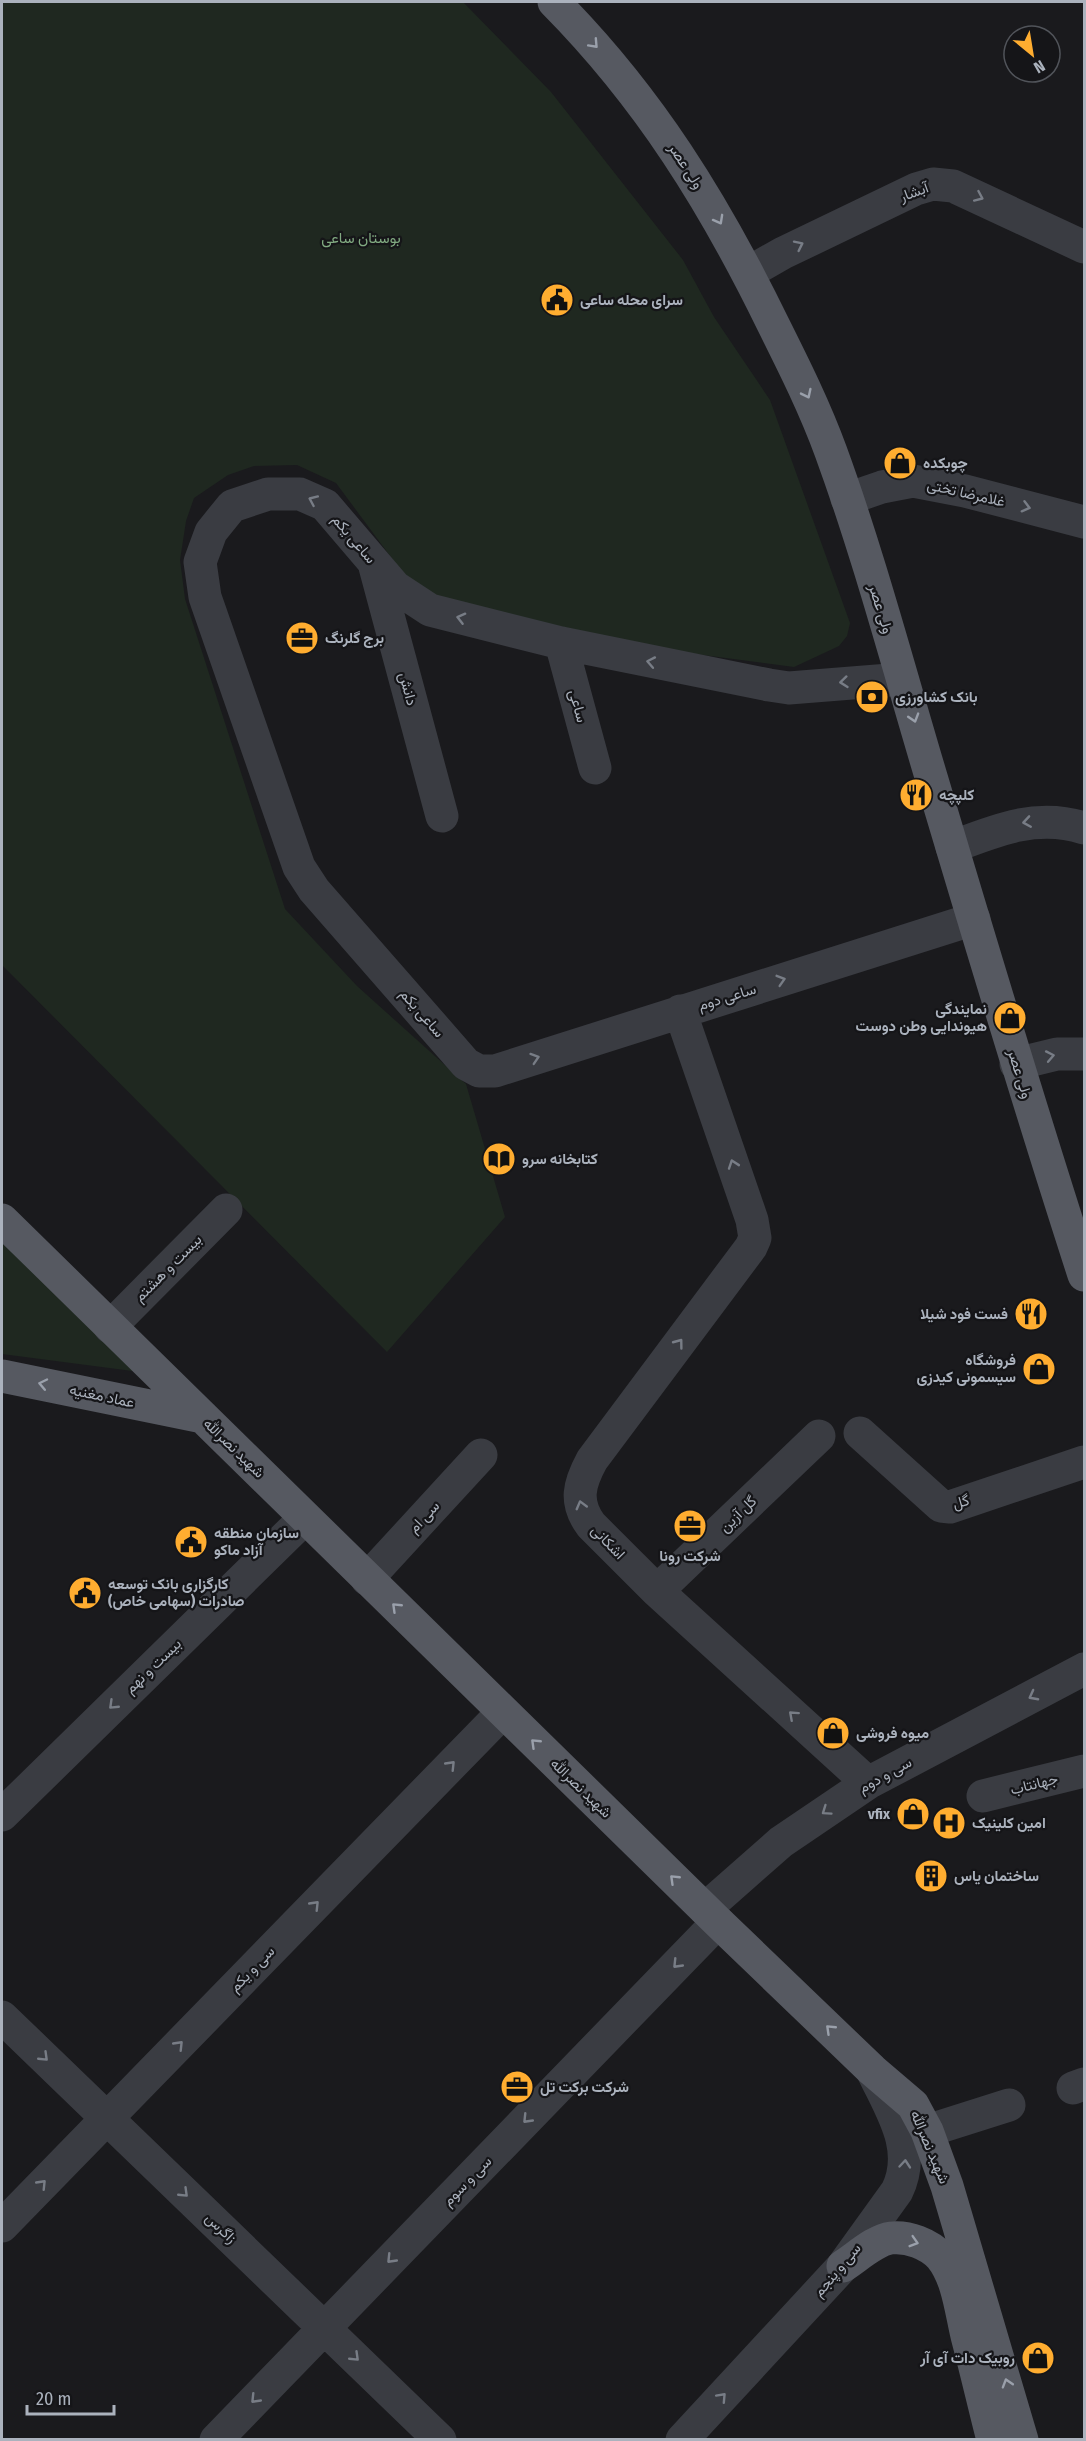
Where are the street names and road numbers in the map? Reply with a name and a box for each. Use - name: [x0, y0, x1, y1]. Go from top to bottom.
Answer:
- street label: ولی عصر: [663, 139, 707, 193]
- street label: آبشار: [896, 178, 932, 206]
- street label: غلامرضا تختی: [925, 475, 1007, 512]
- street label: ساعی یکم: [327, 511, 380, 568]
- street label: ولی عصر: [864, 581, 897, 636]
- street label: دانش: [394, 670, 421, 708]
- street label: ساعی: [564, 688, 591, 725]
- street label: ساعی دوم: [696, 980, 759, 1015]
- street label: ساعی یکم: [395, 985, 448, 1042]
- street label: ولی عصر: [1003, 1046, 1036, 1101]
- street label: بیست و هشتم: [130, 1230, 206, 1306]
- street label: عماد مغنیه: [68, 1380, 136, 1412]
- street label: شهید نصرالله: [200, 1414, 268, 1482]
- street label: گل: [950, 1491, 972, 1513]
- street label: گل آزین: [716, 1492, 761, 1537]
- street label: سی ام: [405, 1497, 444, 1538]
- street label: اشکانی: [587, 1521, 629, 1564]
- street label: بیست و نهم: [121, 1635, 186, 1698]
- street label: سی و دوم: [855, 1753, 915, 1798]
- street label: شهید نصرالله: [547, 1754, 615, 1822]
- street label: جهانتاب: [1008, 1769, 1060, 1799]
- street label: سی و یکم: [226, 1942, 279, 1996]
- street label: شهید نصرالله: [906, 2108, 954, 2187]
- street label: سی و سوم: [439, 2152, 496, 2210]
- street label: زاگرس: [201, 2209, 240, 2248]
- street label: سی و پنجم: [809, 2239, 866, 2301]

